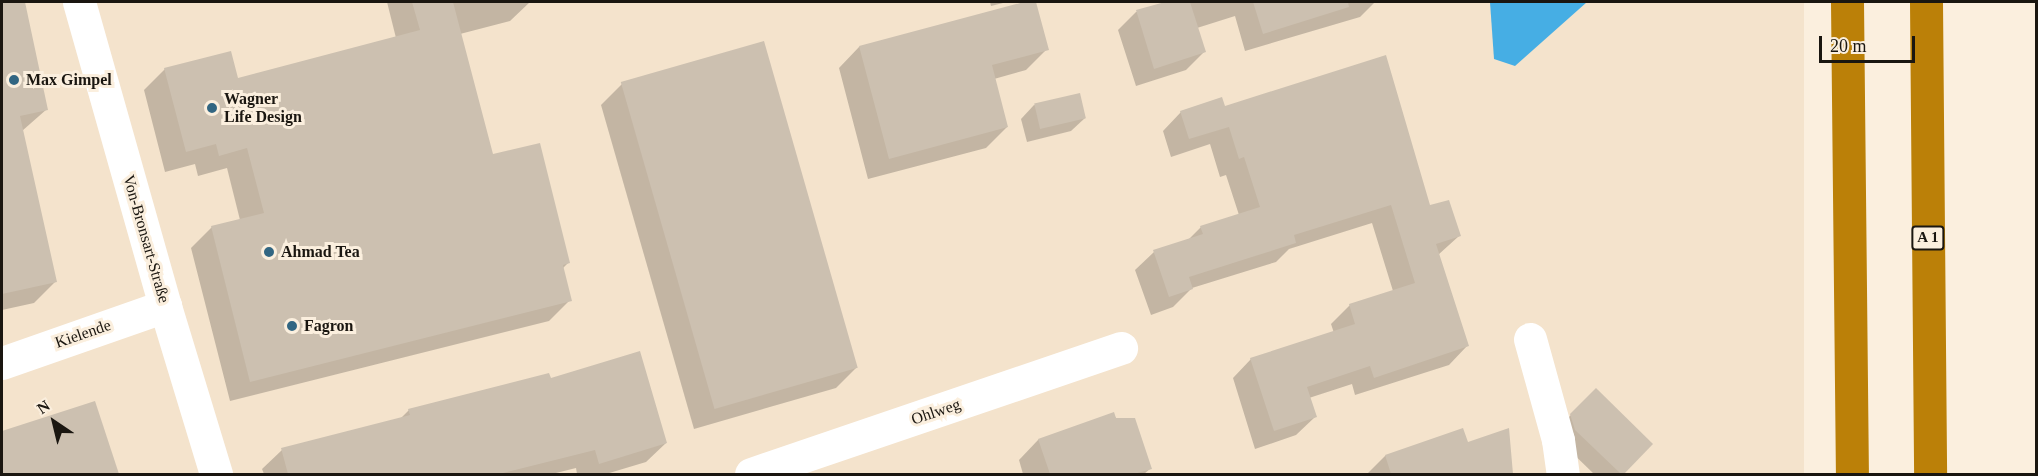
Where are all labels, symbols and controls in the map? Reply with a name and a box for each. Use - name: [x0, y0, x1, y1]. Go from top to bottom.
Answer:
- scale bar: [1822, 24, 1918, 62]
- text: 20 m: [1830, 36, 1867, 56]
- place label: Max Gimpel: [26, 70, 112, 90]
- marker: Max Gimpel: [7, 73, 21, 87]
- place label: Wagner Life Design: [224, 89, 302, 127]
- marker: Wagner Life Design: [205, 101, 219, 115]
- street label: Von-Bronsart-Straße: [119, 173, 173, 305]
- road number: A 1: [1910, 226, 1946, 250]
- place label: Ahmad Tea: [281, 242, 360, 262]
- marker: Ahmad Tea: [262, 245, 276, 259]
- street label: Kielende: [53, 316, 113, 352]
- place label: Fagron: [304, 316, 353, 336]
- marker: Fagron: [285, 319, 299, 333]
- north arrow: [24, 392, 84, 452]
- street label: Ohlweg: [909, 395, 963, 429]
- text: N: [34, 397, 53, 417]

